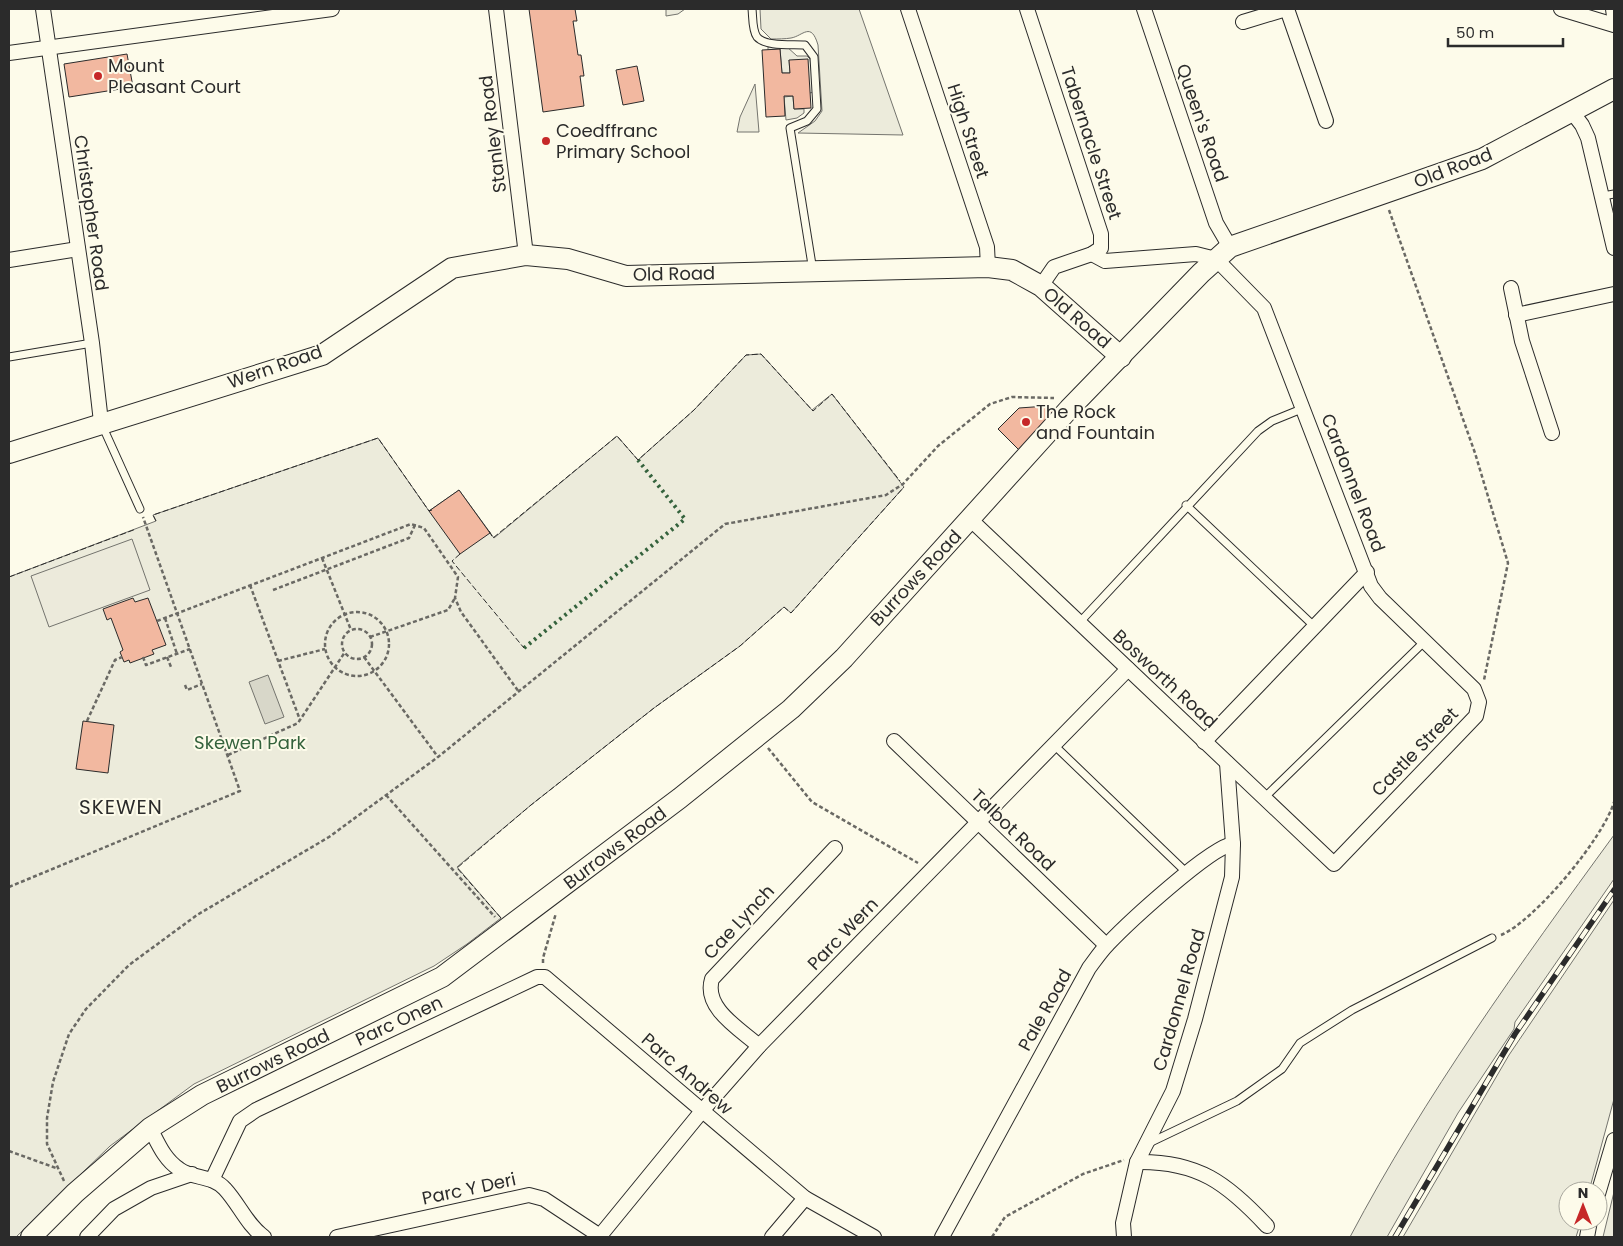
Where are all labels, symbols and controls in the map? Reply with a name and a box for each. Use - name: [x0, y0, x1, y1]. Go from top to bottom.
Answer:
- scale bar: [1448, 15, 1563, 47]
- text: 50 m: [1456, 22, 1494, 43]
- place label: Mount Pleasant Court: [108, 53, 241, 99]
- street label: Queen's Road: [1171, 60, 1234, 185]
- street label: Tabernacle Street: [1055, 63, 1128, 223]
- marker: Mount Pleasant Court: [92, 70, 104, 82]
- street label: Stanley Road: [473, 74, 512, 194]
- street label: High Street: [941, 80, 996, 181]
- place label: Coedffranc Primary School: [556, 118, 690, 164]
- street label: Christopher Road: [68, 133, 115, 293]
- marker: Coedffranc Primary School: [540, 135, 552, 147]
- street label: Old Road: [1410, 141, 1496, 194]
- street label: Old Road: [633, 260, 715, 287]
- street label: Old Road: [1038, 281, 1117, 354]
- street label: Wern Road: [224, 339, 326, 394]
- place label: The Rock and Fountain: [1036, 399, 1155, 445]
- street label: Cardonnel Road: [1316, 410, 1391, 556]
- marker: The Rock and Fountain: [1020, 416, 1032, 428]
- street label: Burrows Road: [864, 524, 967, 631]
- street label: Bosworth Road: [1108, 624, 1223, 734]
- street label: Castle Street: [1366, 702, 1464, 802]
- park label: Skewen Park: [194, 730, 307, 755]
- street label: Talbot Road: [966, 783, 1061, 876]
- district label: SKEWEN: [79, 793, 163, 821]
- street label: Burrows Road: [558, 801, 671, 895]
- street label: Cae Lynch: [697, 879, 780, 965]
- street label: Parc Wern: [802, 892, 884, 975]
- street label: Cardonnel Road: [1146, 926, 1211, 1074]
- street label: Pale Road: [1012, 964, 1077, 1055]
- street label: Parc Onen: [351, 989, 446, 1052]
- street label: Burrows Road: [212, 1022, 334, 1099]
- street label: Parc Andrew: [636, 1027, 739, 1120]
- street label: Parc Y Deri: [420, 1166, 518, 1211]
- north arrow: [1558, 1181, 1608, 1231]
- text: N: [1578, 1183, 1588, 1203]

